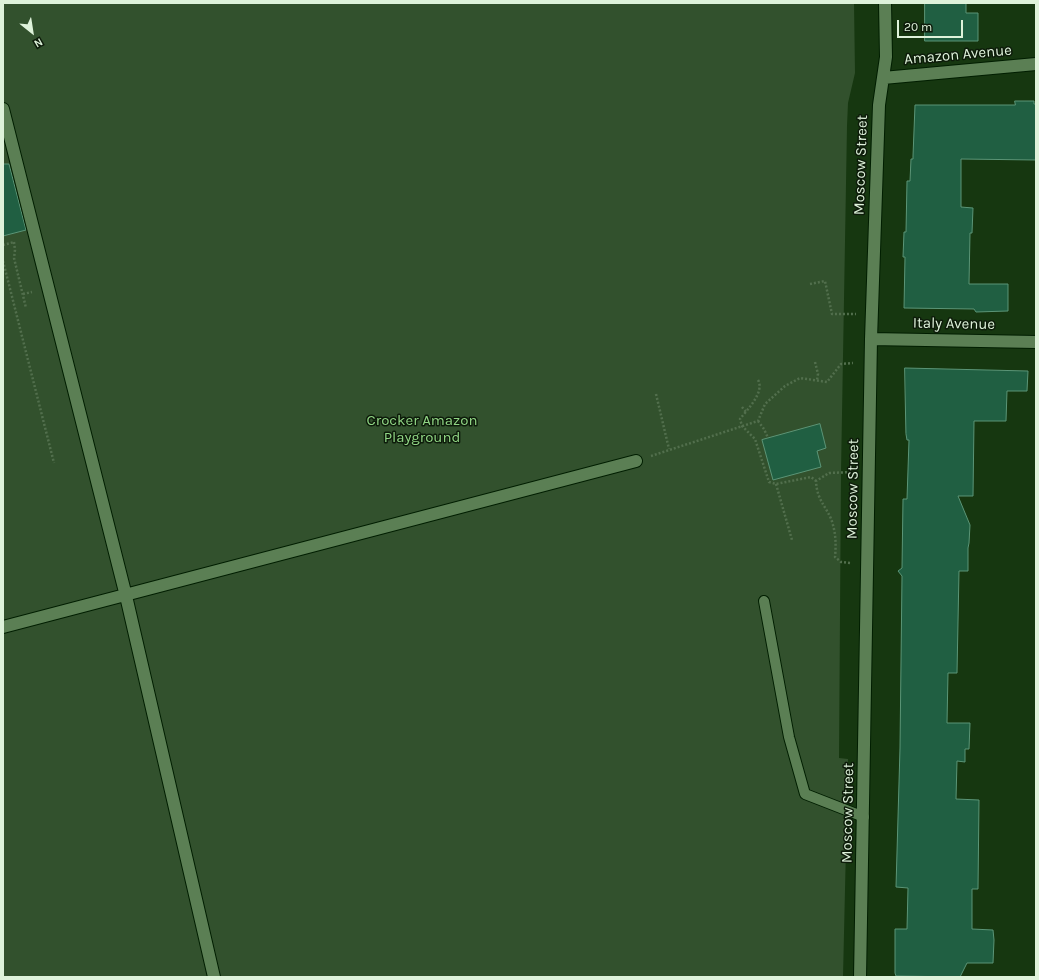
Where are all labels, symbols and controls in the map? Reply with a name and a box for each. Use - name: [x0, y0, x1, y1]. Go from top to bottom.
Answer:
- north arrow: [12, 12, 52, 52]
- scale bar: [899, 12, 965, 38]
- text: 20 m: [904, 20, 932, 34]
- text: N: [32, 35, 45, 50]
- street label: Amazon Avenue: [903, 41, 1013, 69]
- street label: Moscow Street: [850, 115, 872, 215]
- street label: Italy Avenue: [913, 314, 995, 334]
- park label: Crocker Amazon Playground: [367, 412, 477, 447]
- street label: Moscow Street: [843, 439, 863, 539]
- street label: Moscow Street: [838, 763, 858, 863]

